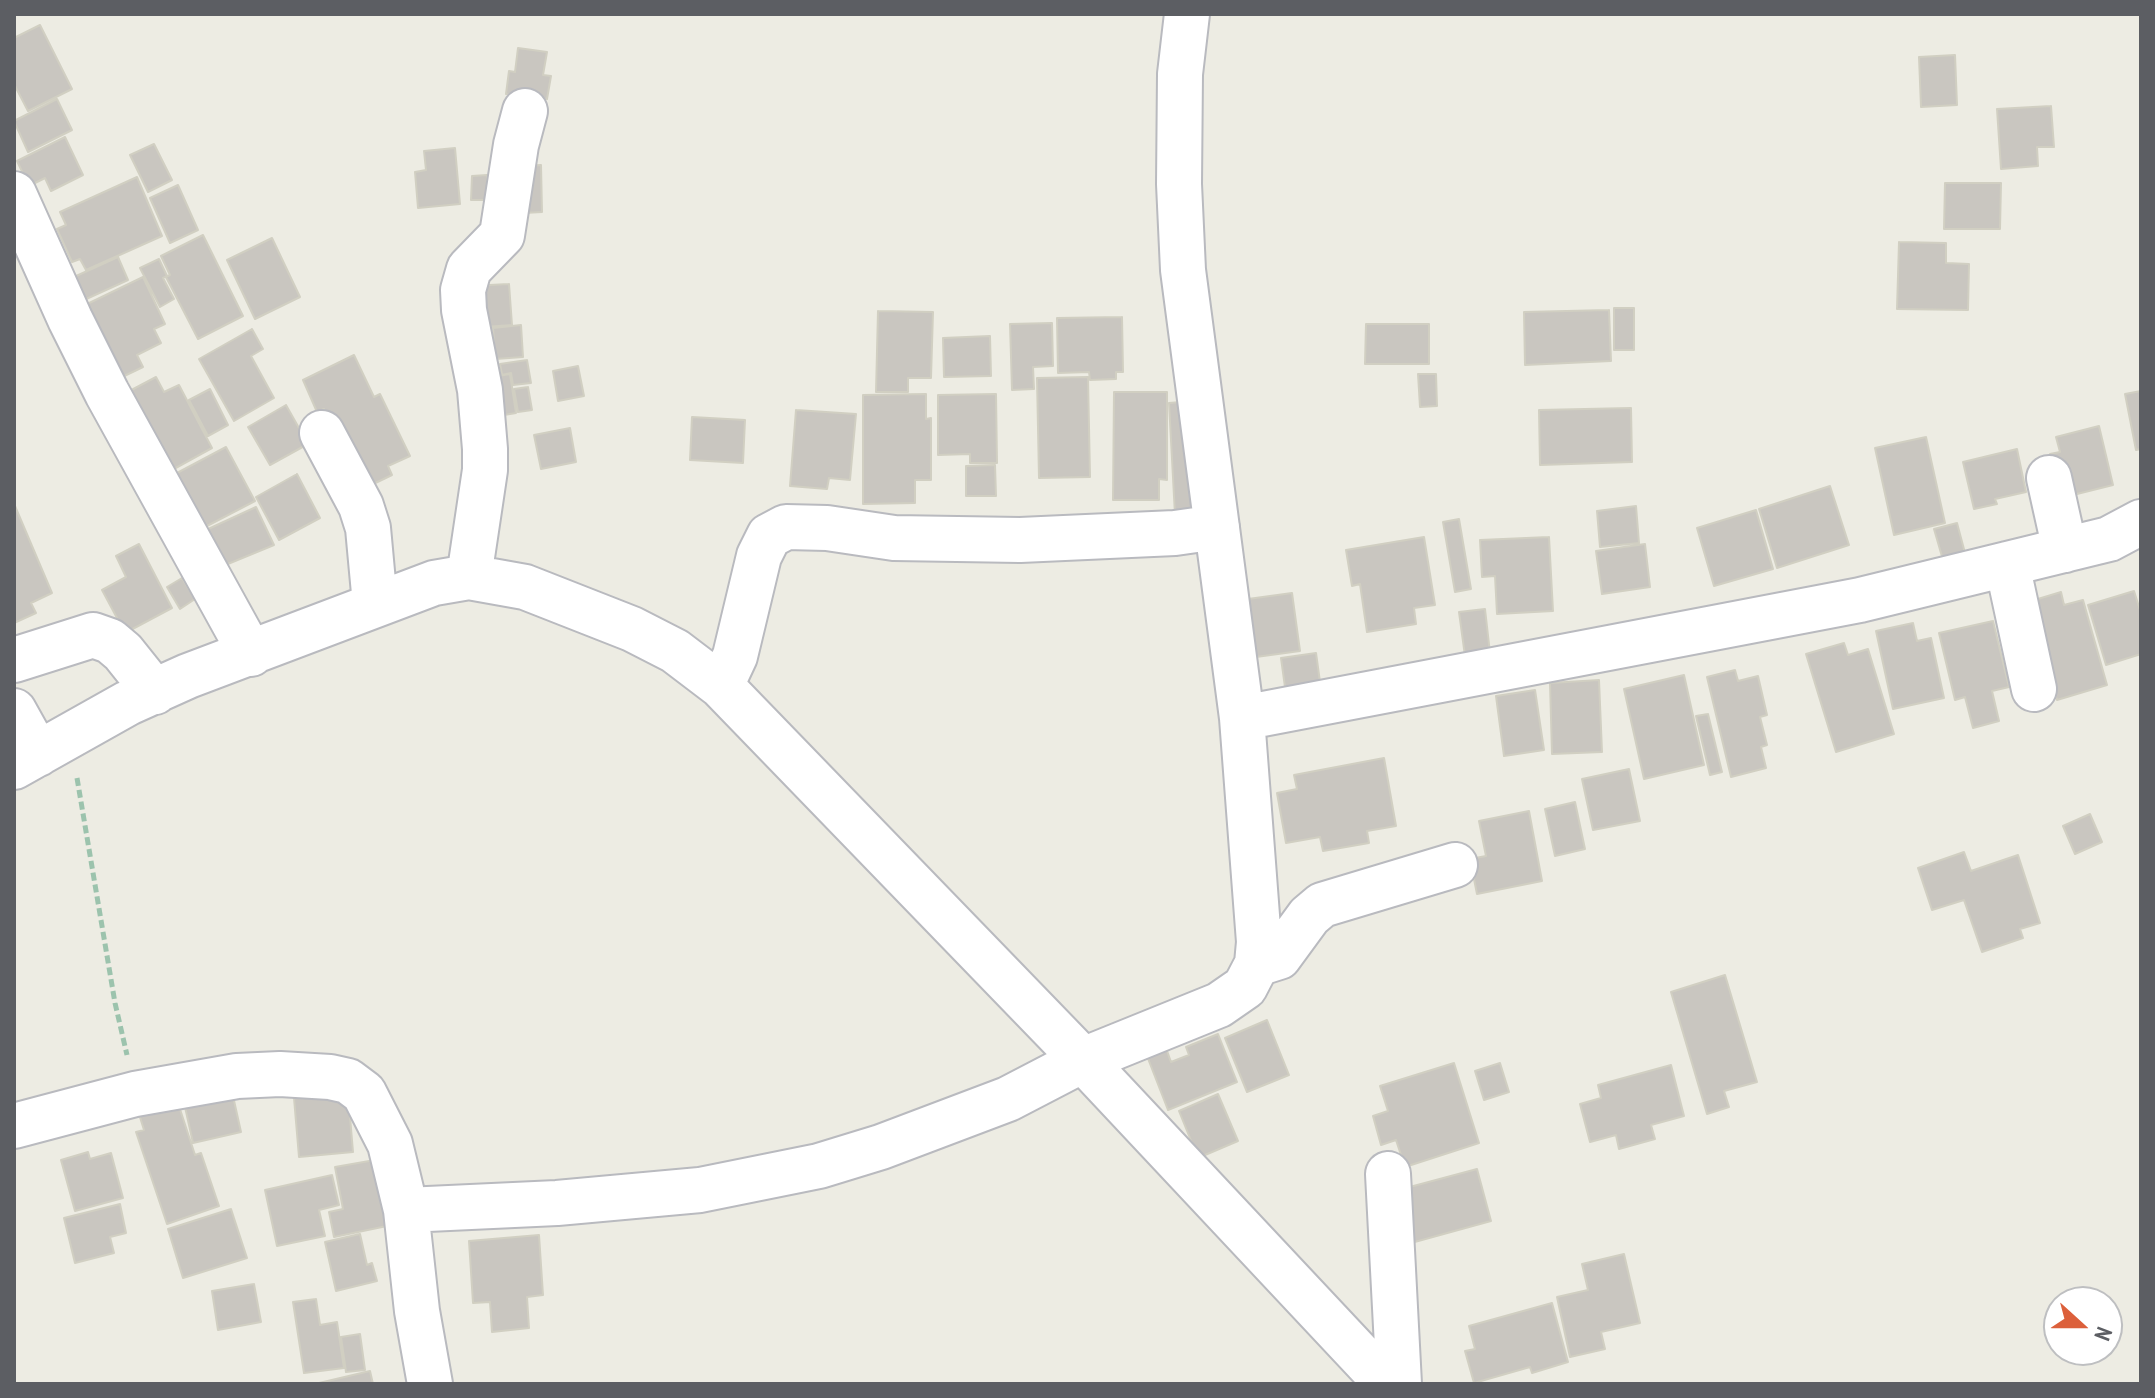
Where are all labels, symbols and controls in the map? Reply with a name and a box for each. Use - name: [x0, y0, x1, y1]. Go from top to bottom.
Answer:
- north arrow: [2043, 1286, 2123, 1366]
- text: N: [2088, 1323, 2119, 1344]

